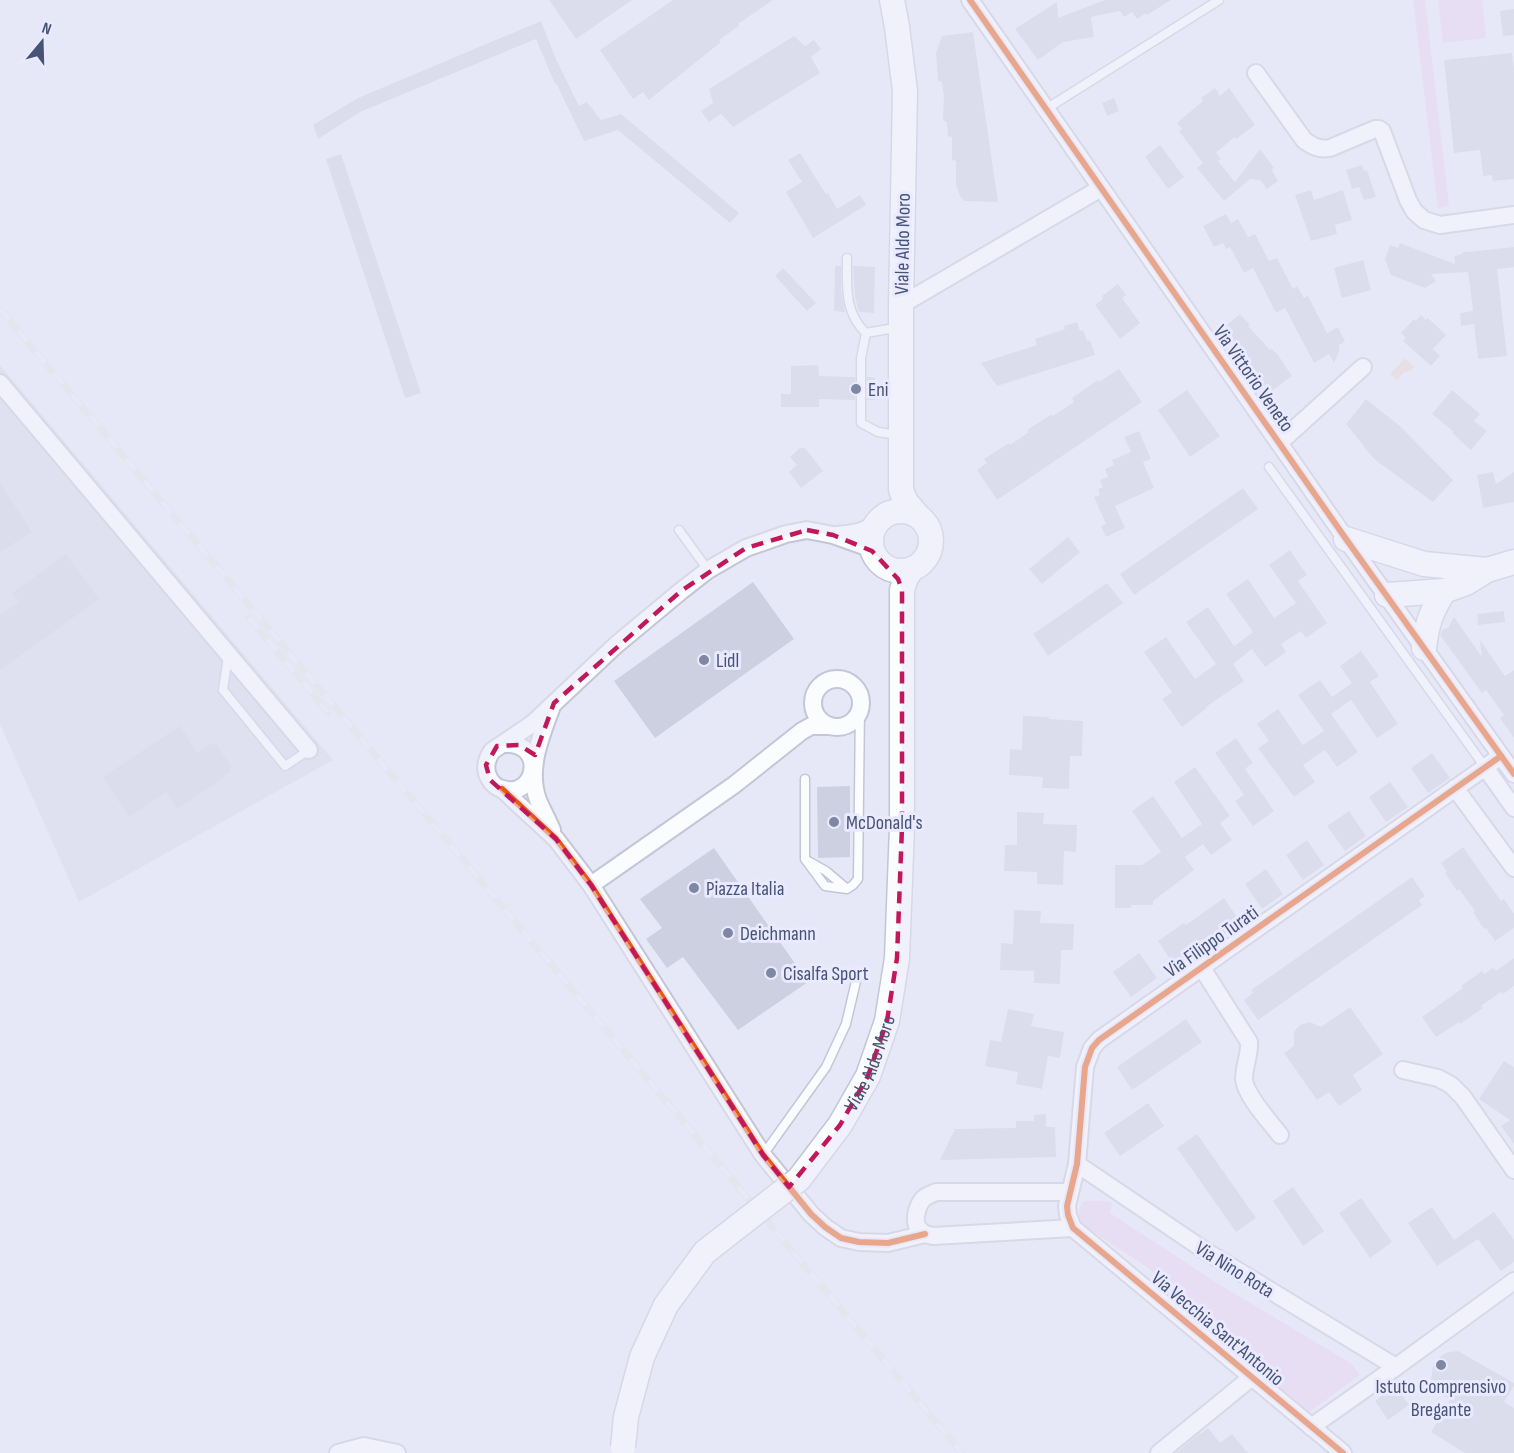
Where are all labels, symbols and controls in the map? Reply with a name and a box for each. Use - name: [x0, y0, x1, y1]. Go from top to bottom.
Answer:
- north arrow: [12, 12, 72, 72]
- text: N: [39, 19, 54, 40]
- street label: Viale Aldo Moro: [890, 193, 916, 295]
- street label: Via Vittorio Veneto: [1208, 321, 1299, 437]
- place label: Eni: [868, 378, 889, 402]
- marker: Eni: [849, 382, 863, 396]
- place label: Lidl: [716, 649, 739, 673]
- marker: Lidl: [697, 653, 711, 667]
- place label: McDonald's: [846, 811, 923, 835]
- marker: McDonald's: [827, 815, 841, 829]
- place label: Piazza Italia: [706, 877, 784, 901]
- marker: Piazza Italia: [687, 881, 701, 895]
- street label: Via Filippo Turati: [1160, 901, 1263, 983]
- place label: Deichmann: [740, 922, 816, 946]
- marker: Deichmann: [721, 926, 735, 940]
- place label: Cisalfa Sport: [783, 962, 869, 986]
- marker: Cisalfa Sport: [764, 966, 778, 980]
- street label: Viale Aldo Moro: [839, 1014, 901, 1116]
- street label: Via Nino Rota: [1191, 1236, 1278, 1303]
- street label: Via Vecchia Sant'Antonio: [1146, 1266, 1289, 1391]
- marker: Istuto Comprensivo Bregante: [1434, 1358, 1448, 1372]
- place label: Istuto Comprensivo Bregante: [1376, 1375, 1506, 1422]

